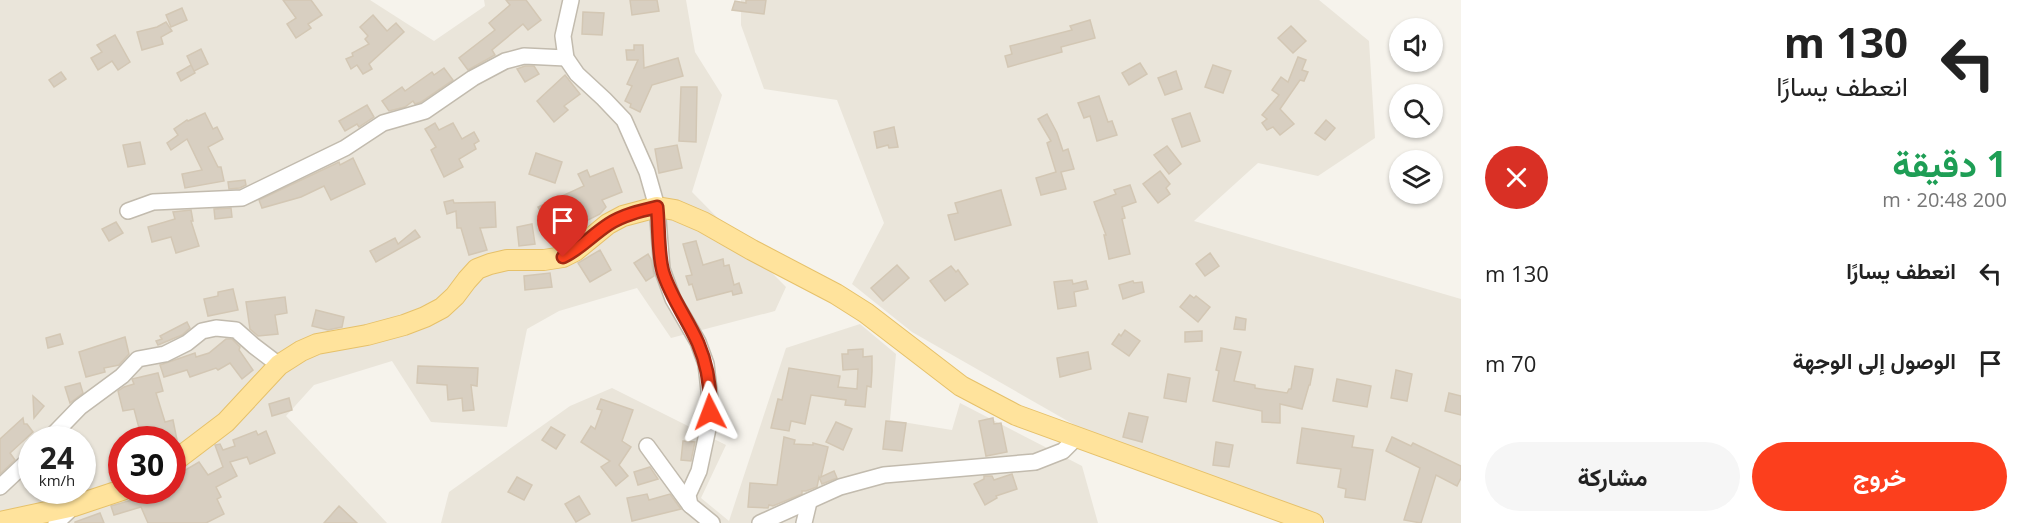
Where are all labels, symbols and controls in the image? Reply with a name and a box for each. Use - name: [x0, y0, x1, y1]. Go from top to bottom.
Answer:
- text: 130 m: [1784, 13, 1908, 70]
- map controls: [1389, 18, 1443, 204]
- button: sound: [1389, 18, 1443, 72]
- icon: left: [1929, 24, 2007, 102]
- text: انعطف يسارًا: [1776, 67, 1908, 104]
- button: search: [1389, 84, 1443, 138]
- text: 1 دقيقة: [1892, 139, 2007, 188]
- button: close: [1485, 146, 1548, 209]
- button: layers: [1389, 150, 1443, 204]
- text: 200 m · 20:48: [1882, 186, 2007, 213]
- pin: [537, 195, 588, 257]
- icon: arrive: [546, 204, 579, 237]
- text: انعطف يسارًا: [1846, 255, 1956, 285]
- icon: left: [1974, 257, 2007, 290]
- text: 130 m: [1485, 258, 1549, 288]
- text: الوصول إلى الوجهة: [1792, 345, 1956, 375]
- icon: arrive: [1974, 347, 2007, 380]
- text: 70 m: [1485, 348, 1536, 378]
- position arrow: [678, 380, 742, 444]
- speed limit sign: 30: [108, 426, 186, 504]
- text: 24: [40, 437, 74, 478]
- button: مشاركة: [1485, 442, 1740, 511]
- button: خروج: [1752, 442, 2007, 511]
- text: km/h: [39, 470, 75, 490]

